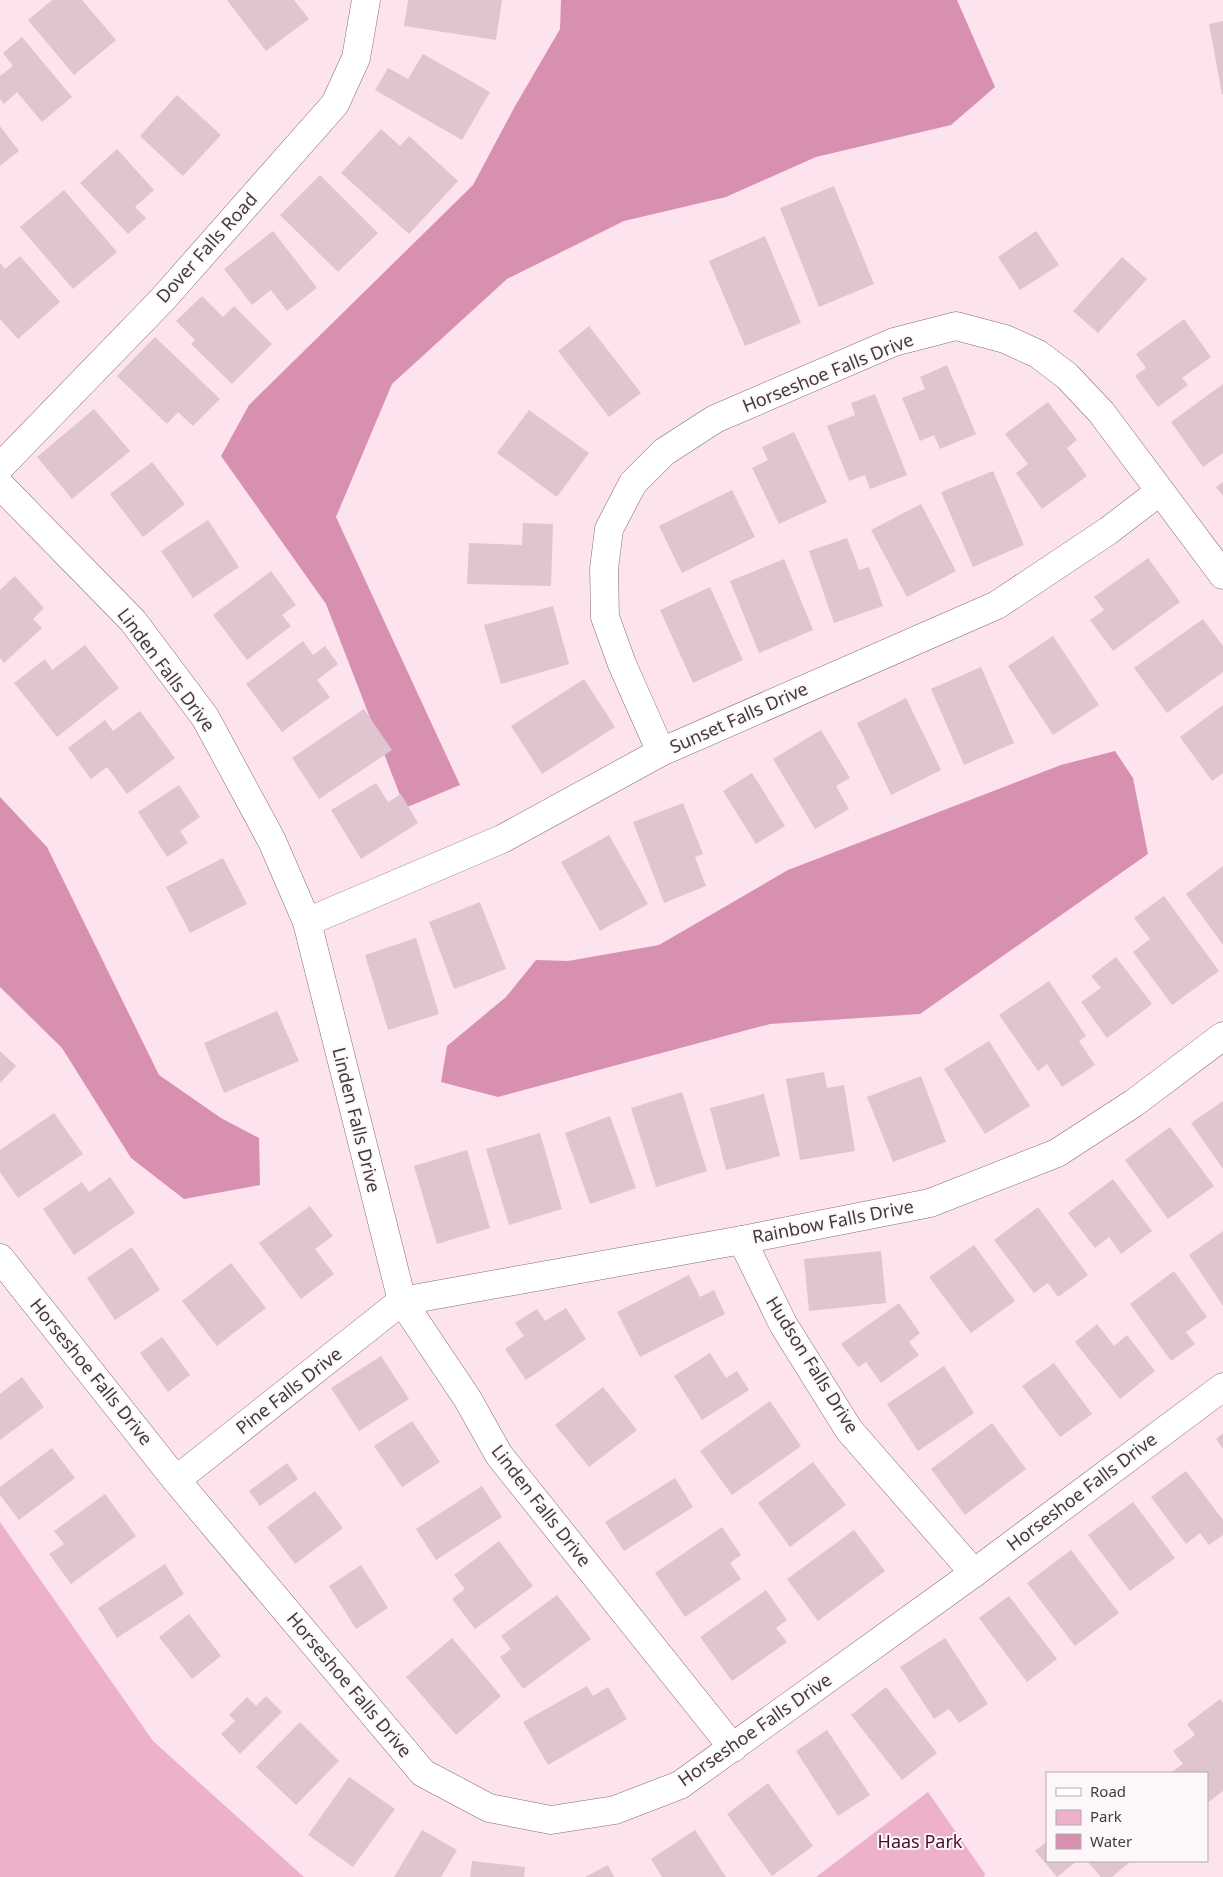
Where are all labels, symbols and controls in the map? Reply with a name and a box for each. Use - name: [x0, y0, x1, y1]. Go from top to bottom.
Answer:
- street label: Dover Falls Road: [150, 187, 262, 308]
- street label: Horseshoe Falls Drive: [739, 327, 917, 417]
- street label: Linden Falls Drive: [112, 603, 221, 736]
- street label: Sunset Falls Drive: [666, 676, 811, 758]
- street label: Linden Falls Drive: [327, 1045, 387, 1195]
- street label: Rainbow Falls Drive: [750, 1194, 916, 1248]
- street label: Hudson Falls Drive: [761, 1291, 865, 1438]
- street label: Horseshoe Falls Drive: [25, 1293, 159, 1450]
- street label: Pine Falls Drive: [231, 1341, 346, 1439]
- street label: Horseshoe Falls Drive: [1001, 1427, 1161, 1556]
- street label: Linden Falls Drive: [487, 1439, 597, 1571]
- street label: Horseshoe Falls Drive: [282, 1607, 418, 1762]
- street label: Horseshoe Falls Drive: [673, 1667, 836, 1791]
- legend: [1046, 1772, 1208, 1862]
- text: Road: [1090, 1781, 1126, 1801]
- text: Park: [1090, 1806, 1122, 1826]
- park label: Haas Park: [878, 1829, 963, 1853]
- text: Water: [1090, 1831, 1132, 1851]

